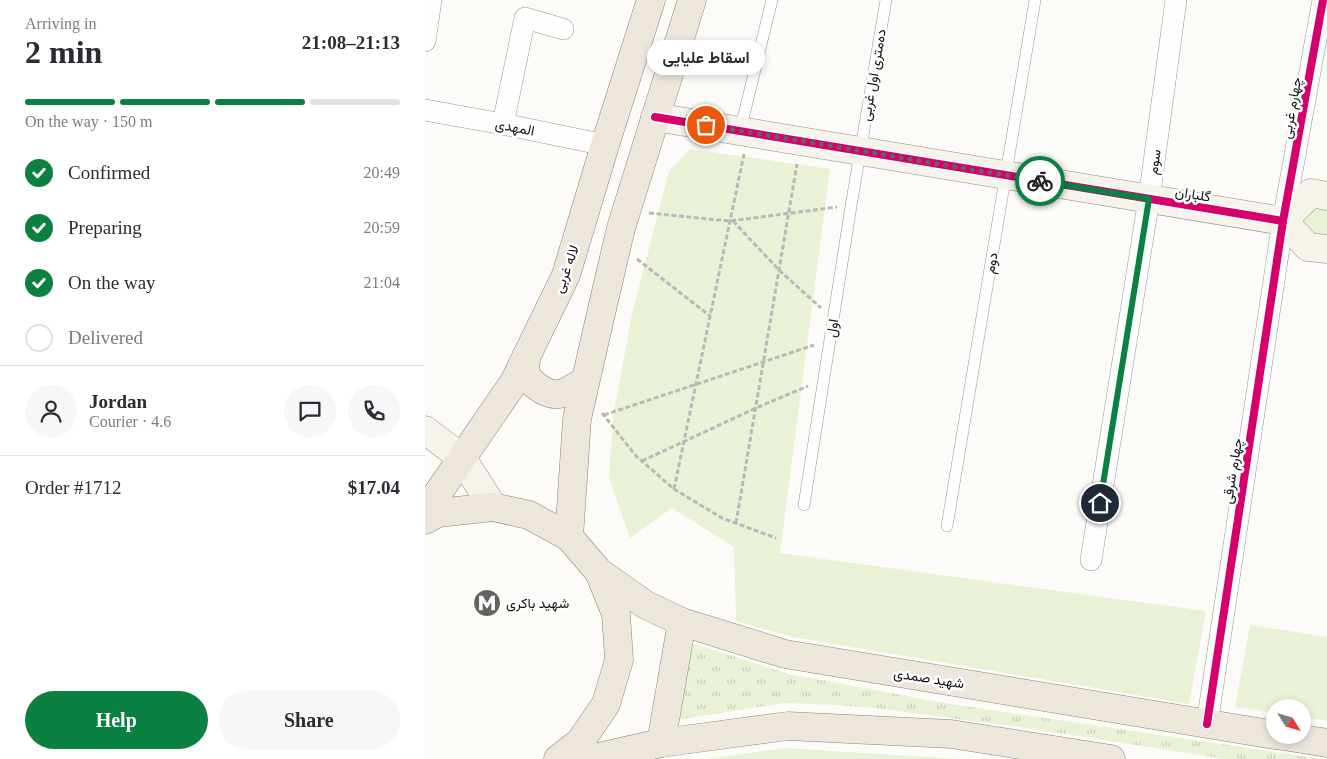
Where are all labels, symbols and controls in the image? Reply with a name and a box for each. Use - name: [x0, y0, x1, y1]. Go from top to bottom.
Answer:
- text: Arriving in: [25, 15, 97, 32]
- street label: ده‌متری اول غربی: [858, 28, 891, 123]
- text: 21:08–21:13: [302, 32, 400, 53]
- text: 2 min: [25, 34, 102, 70]
- callout: اسقاط علیایی: [647, 40, 765, 75]
- text: اسقاط علیایی: [662, 49, 750, 66]
- street label: چهارم غربی: [1279, 76, 1306, 140]
- pin: [685, 104, 727, 146]
- icon: bag: [692, 111, 720, 139]
- text: On the way · 150 m: [25, 113, 153, 130]
- street label: المهدی: [494, 116, 536, 140]
- street label: سوم: [1145, 148, 1165, 176]
- courier: [1015, 156, 1065, 206]
- icon: check: [25, 159, 53, 187]
- text: Confirmed: [68, 162, 150, 183]
- text: 20:49: [364, 164, 400, 181]
- icon: bike: [1026, 167, 1054, 195]
- street label: گلباران: [1174, 184, 1212, 206]
- icon: check: [25, 214, 53, 242]
- text: Preparing: [68, 217, 142, 238]
- text: 20:59: [364, 219, 400, 236]
- street label: لاله غربی: [551, 243, 583, 295]
- street label: دوم: [982, 251, 1002, 275]
- icon: check: [25, 269, 53, 297]
- text: On the way: [68, 272, 156, 293]
- text: 21:04: [364, 274, 400, 291]
- street label: اول: [824, 318, 843, 339]
- text: Delivered: [68, 327, 143, 348]
- button: person: [25, 385, 77, 437]
- button: chat: [284, 385, 336, 437]
- button: phone: [348, 385, 400, 437]
- text: Jordan: [89, 391, 147, 412]
- text: Courier · 4.6: [89, 413, 171, 430]
- street label: چهارم شرقی: [1220, 437, 1247, 505]
- text: Order #1712: [25, 477, 122, 498]
- text: $17.04: [348, 477, 400, 498]
- pin: [1079, 482, 1121, 524]
- icon: home: [1086, 489, 1114, 517]
- metro station icon: شهید باکری: [472, 588, 502, 618]
- place label: شهید باکری: [506, 596, 569, 612]
- street label: شهید صمدی: [892, 666, 965, 692]
- button: Help: [25, 691, 208, 749]
- button: Share: [218, 691, 400, 749]
- north arrow: [1266, 699, 1311, 744]
- map controls: [1266, 699, 1311, 744]

